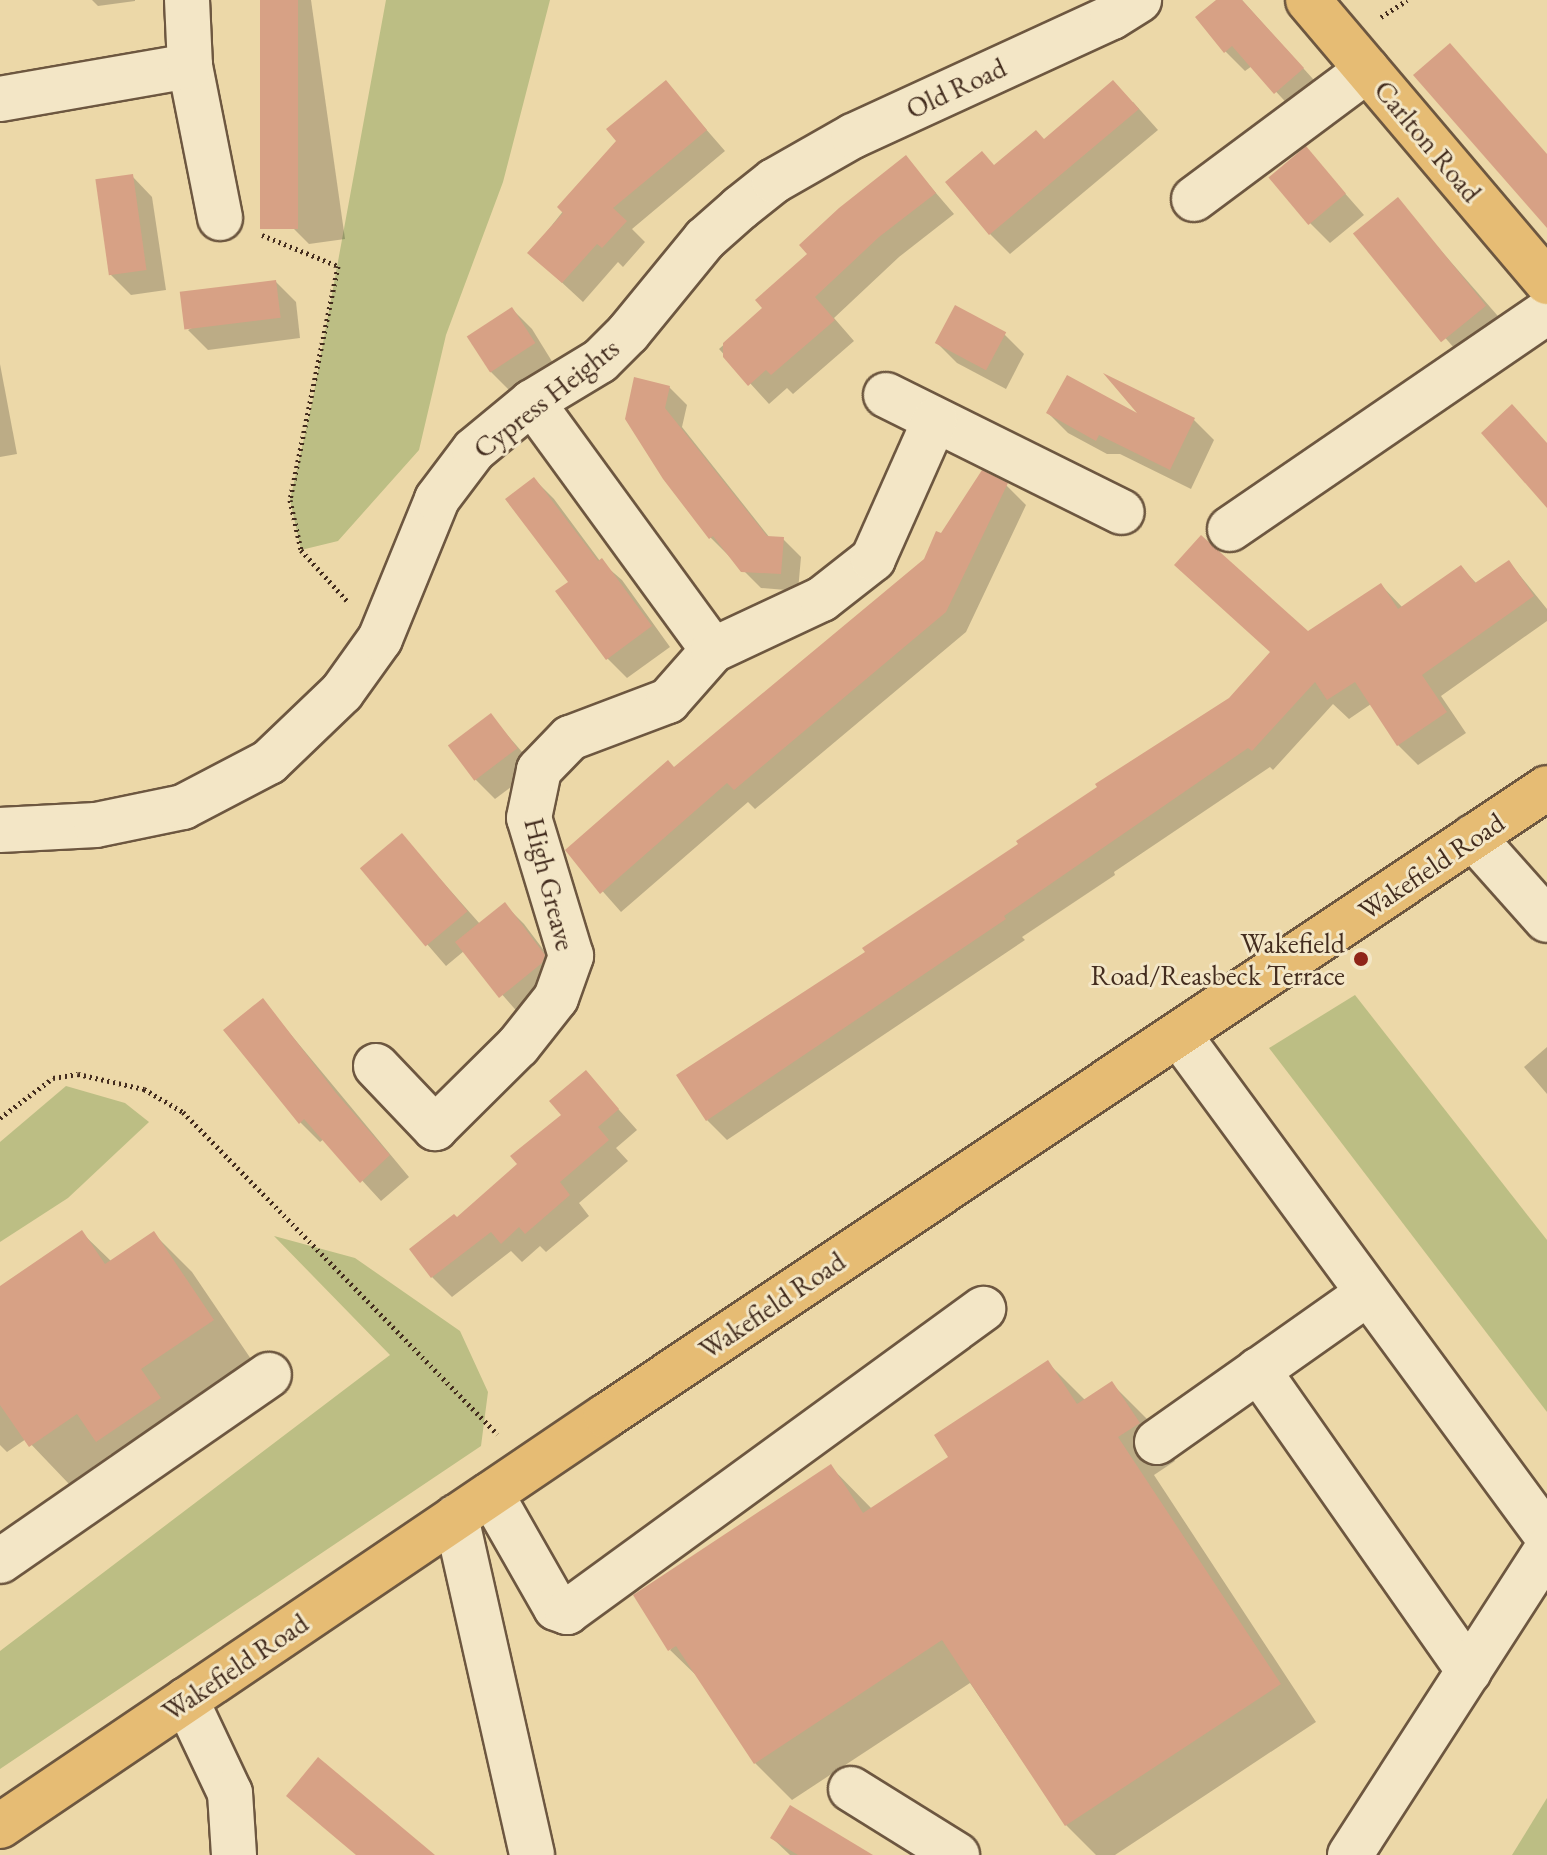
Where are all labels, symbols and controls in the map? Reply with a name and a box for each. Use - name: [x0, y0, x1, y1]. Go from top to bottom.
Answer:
- street label: Old Road: [901, 50, 1011, 126]
- street label: Carlton Road: [1367, 73, 1489, 209]
- street label: Cypress Heights: [466, 331, 626, 465]
- street label: Wakefield Road: [1352, 805, 1510, 927]
- street label: High Greave: [517, 814, 583, 954]
- place label: Wakefield Road/Reasbeck Terrace: [1091, 926, 1345, 992]
- marker: Wakefield Road/Reasbeck Terrace: [1352, 950, 1370, 968]
- street label: Wakefield Road: [693, 1244, 851, 1366]
- street label: Wakefield Road: [156, 1606, 314, 1728]

